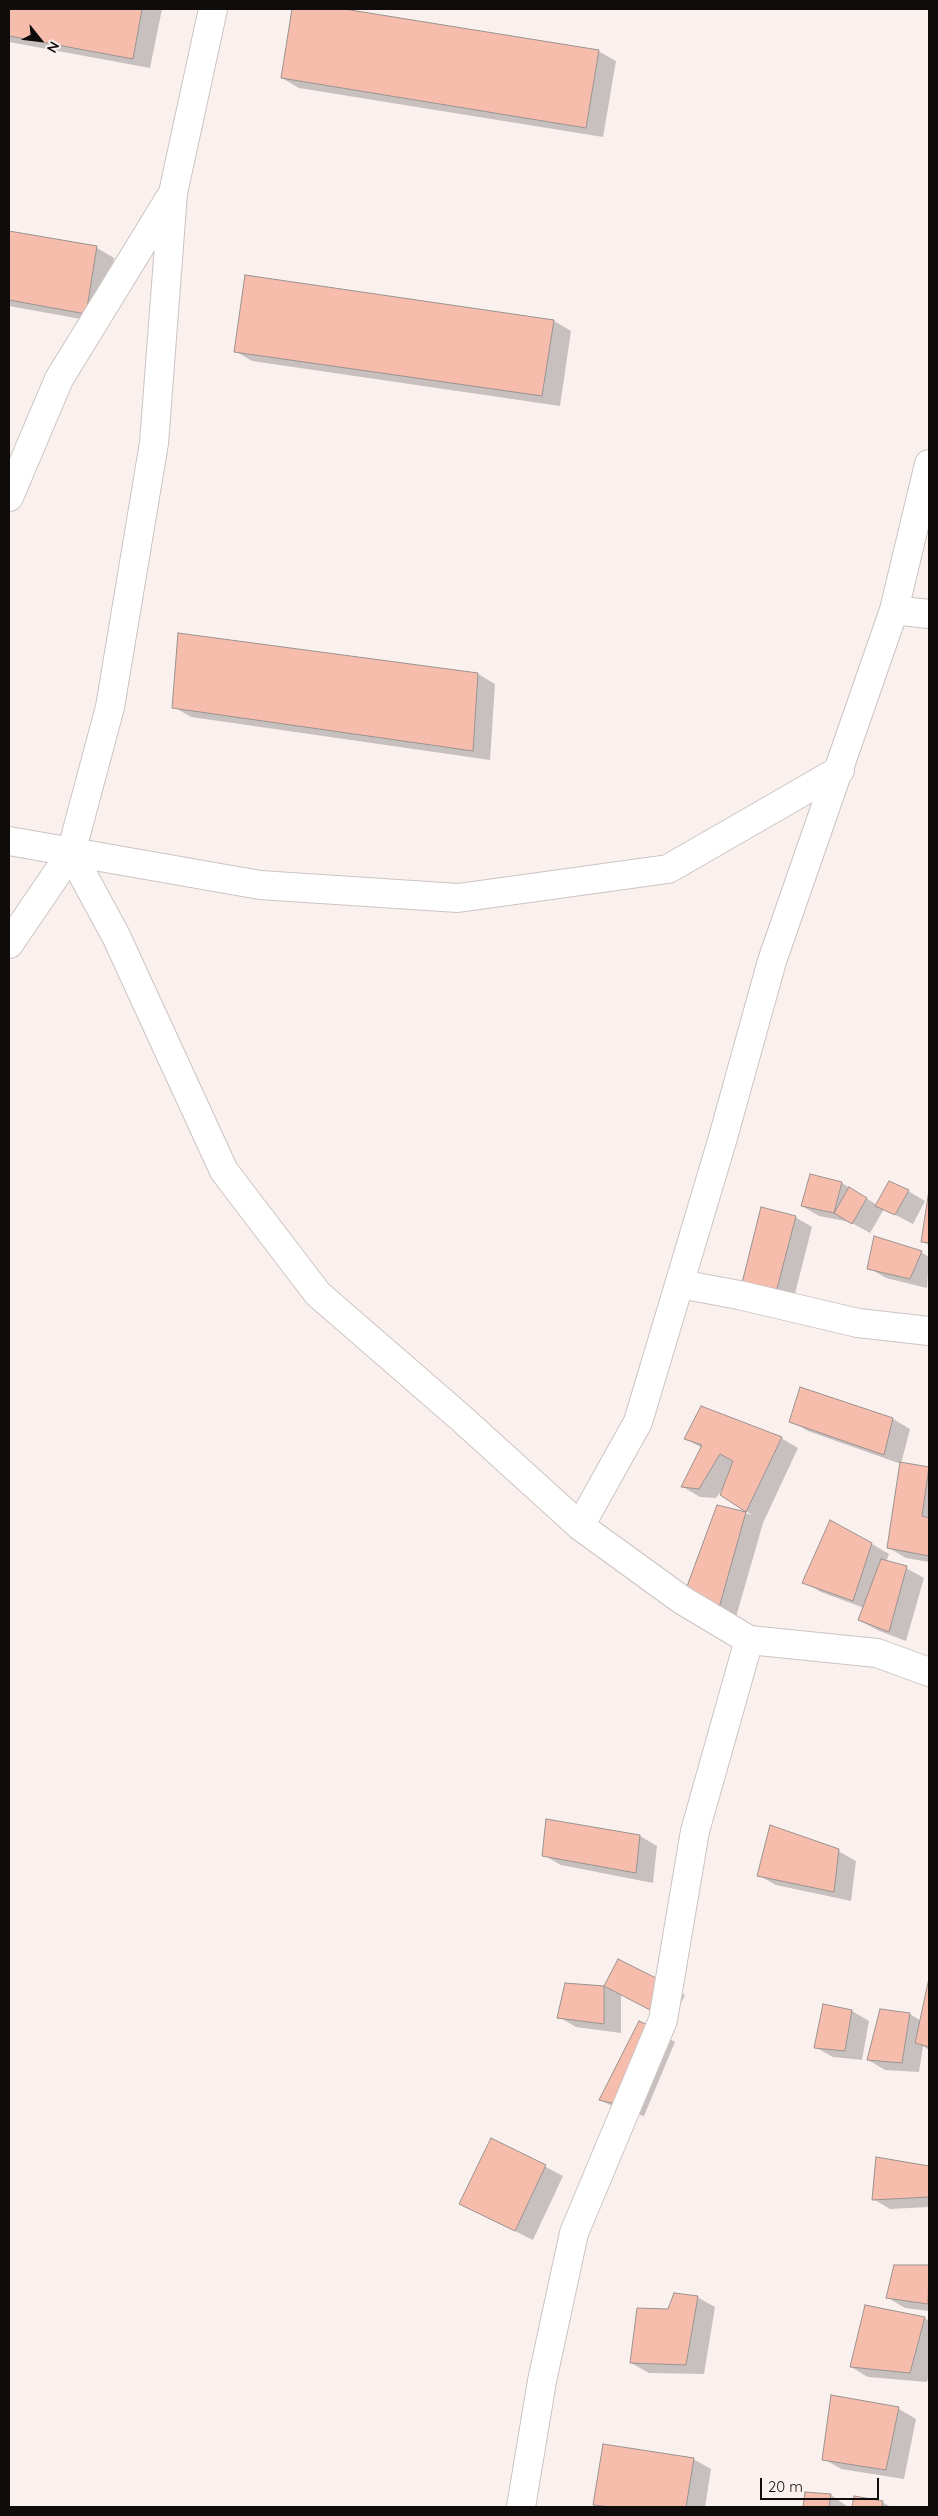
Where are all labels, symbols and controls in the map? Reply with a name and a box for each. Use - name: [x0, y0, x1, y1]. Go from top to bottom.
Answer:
- north arrow: [15, 15, 65, 65]
- text: N: [43, 38, 63, 56]
- scale bar: [763, 2468, 882, 2500]
- text: 20 m: [768, 2477, 803, 2496]

